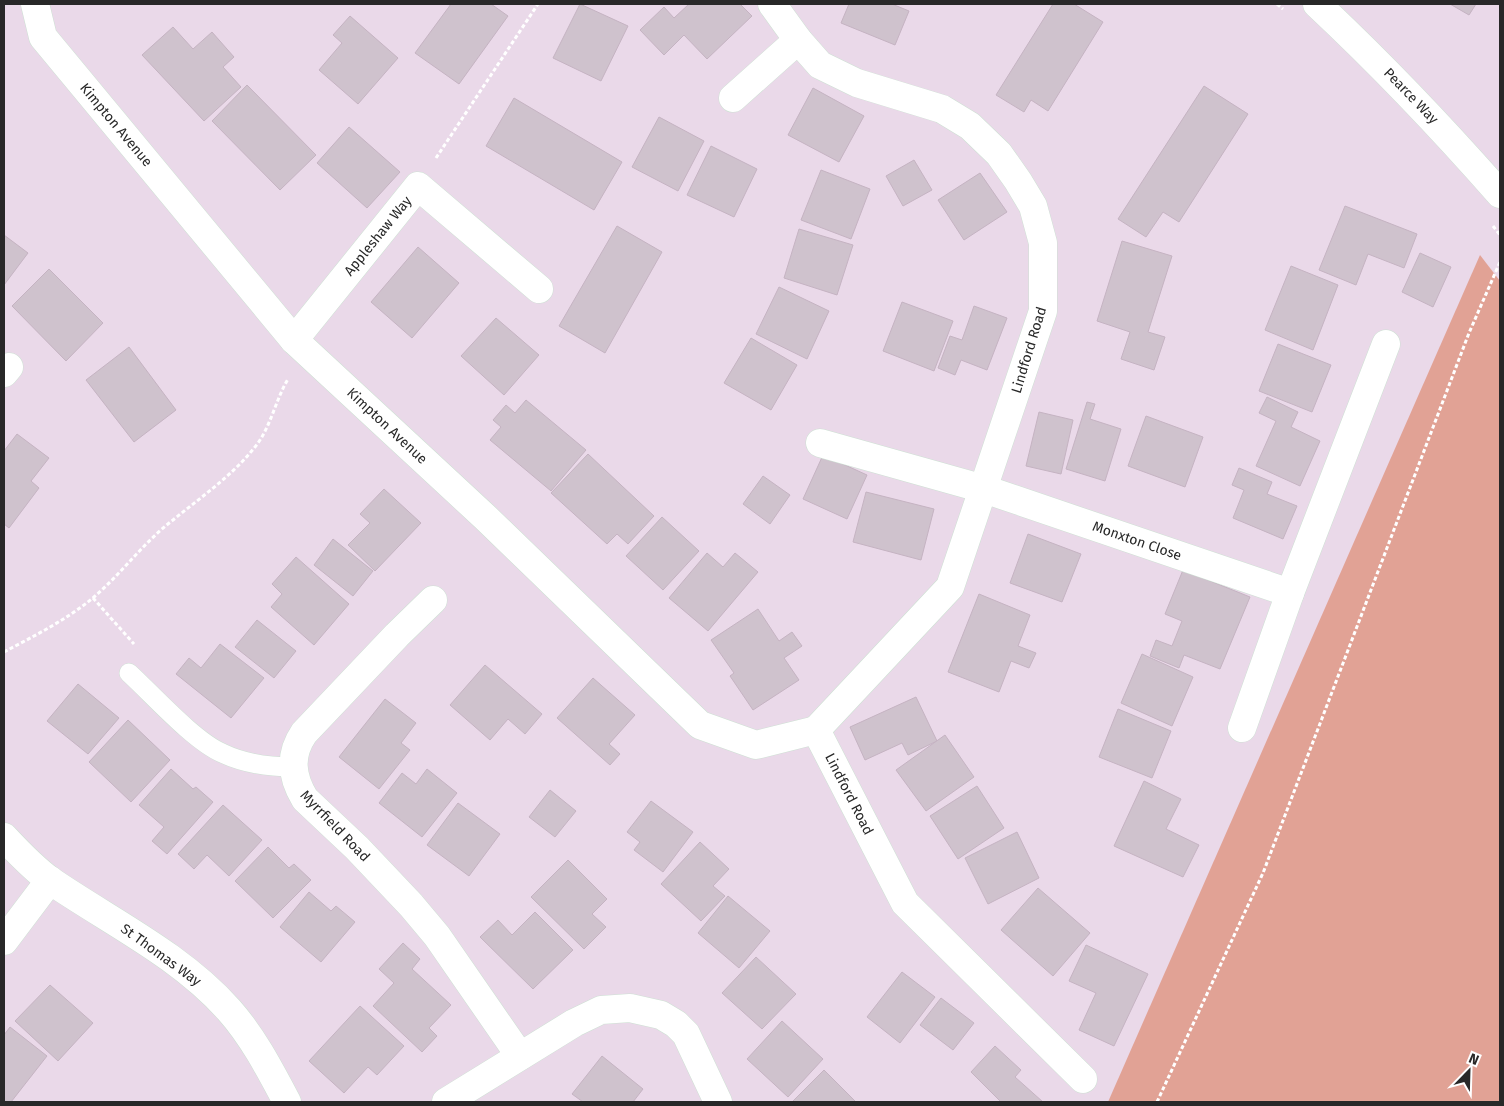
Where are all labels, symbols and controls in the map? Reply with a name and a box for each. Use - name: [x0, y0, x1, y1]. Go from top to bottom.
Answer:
- street label: Pearce Way: [1380, 65, 1442, 128]
- street label: Kimpton Avenue: [76, 80, 156, 170]
- street label: Appleshaw Way: [341, 193, 415, 279]
- street label: Lindford Road: [1008, 305, 1050, 395]
- street label: Kimpton Avenue: [343, 384, 431, 468]
- street label: Monxton Close: [1090, 518, 1184, 564]
- street label: Lindford Road: [821, 750, 877, 838]
- street label: Myrrfield Road: [297, 787, 373, 865]
- street label: St Thomas Way: [118, 920, 205, 990]
- north arrow: [1444, 1046, 1494, 1096]
- text: N: [1466, 1050, 1481, 1069]

